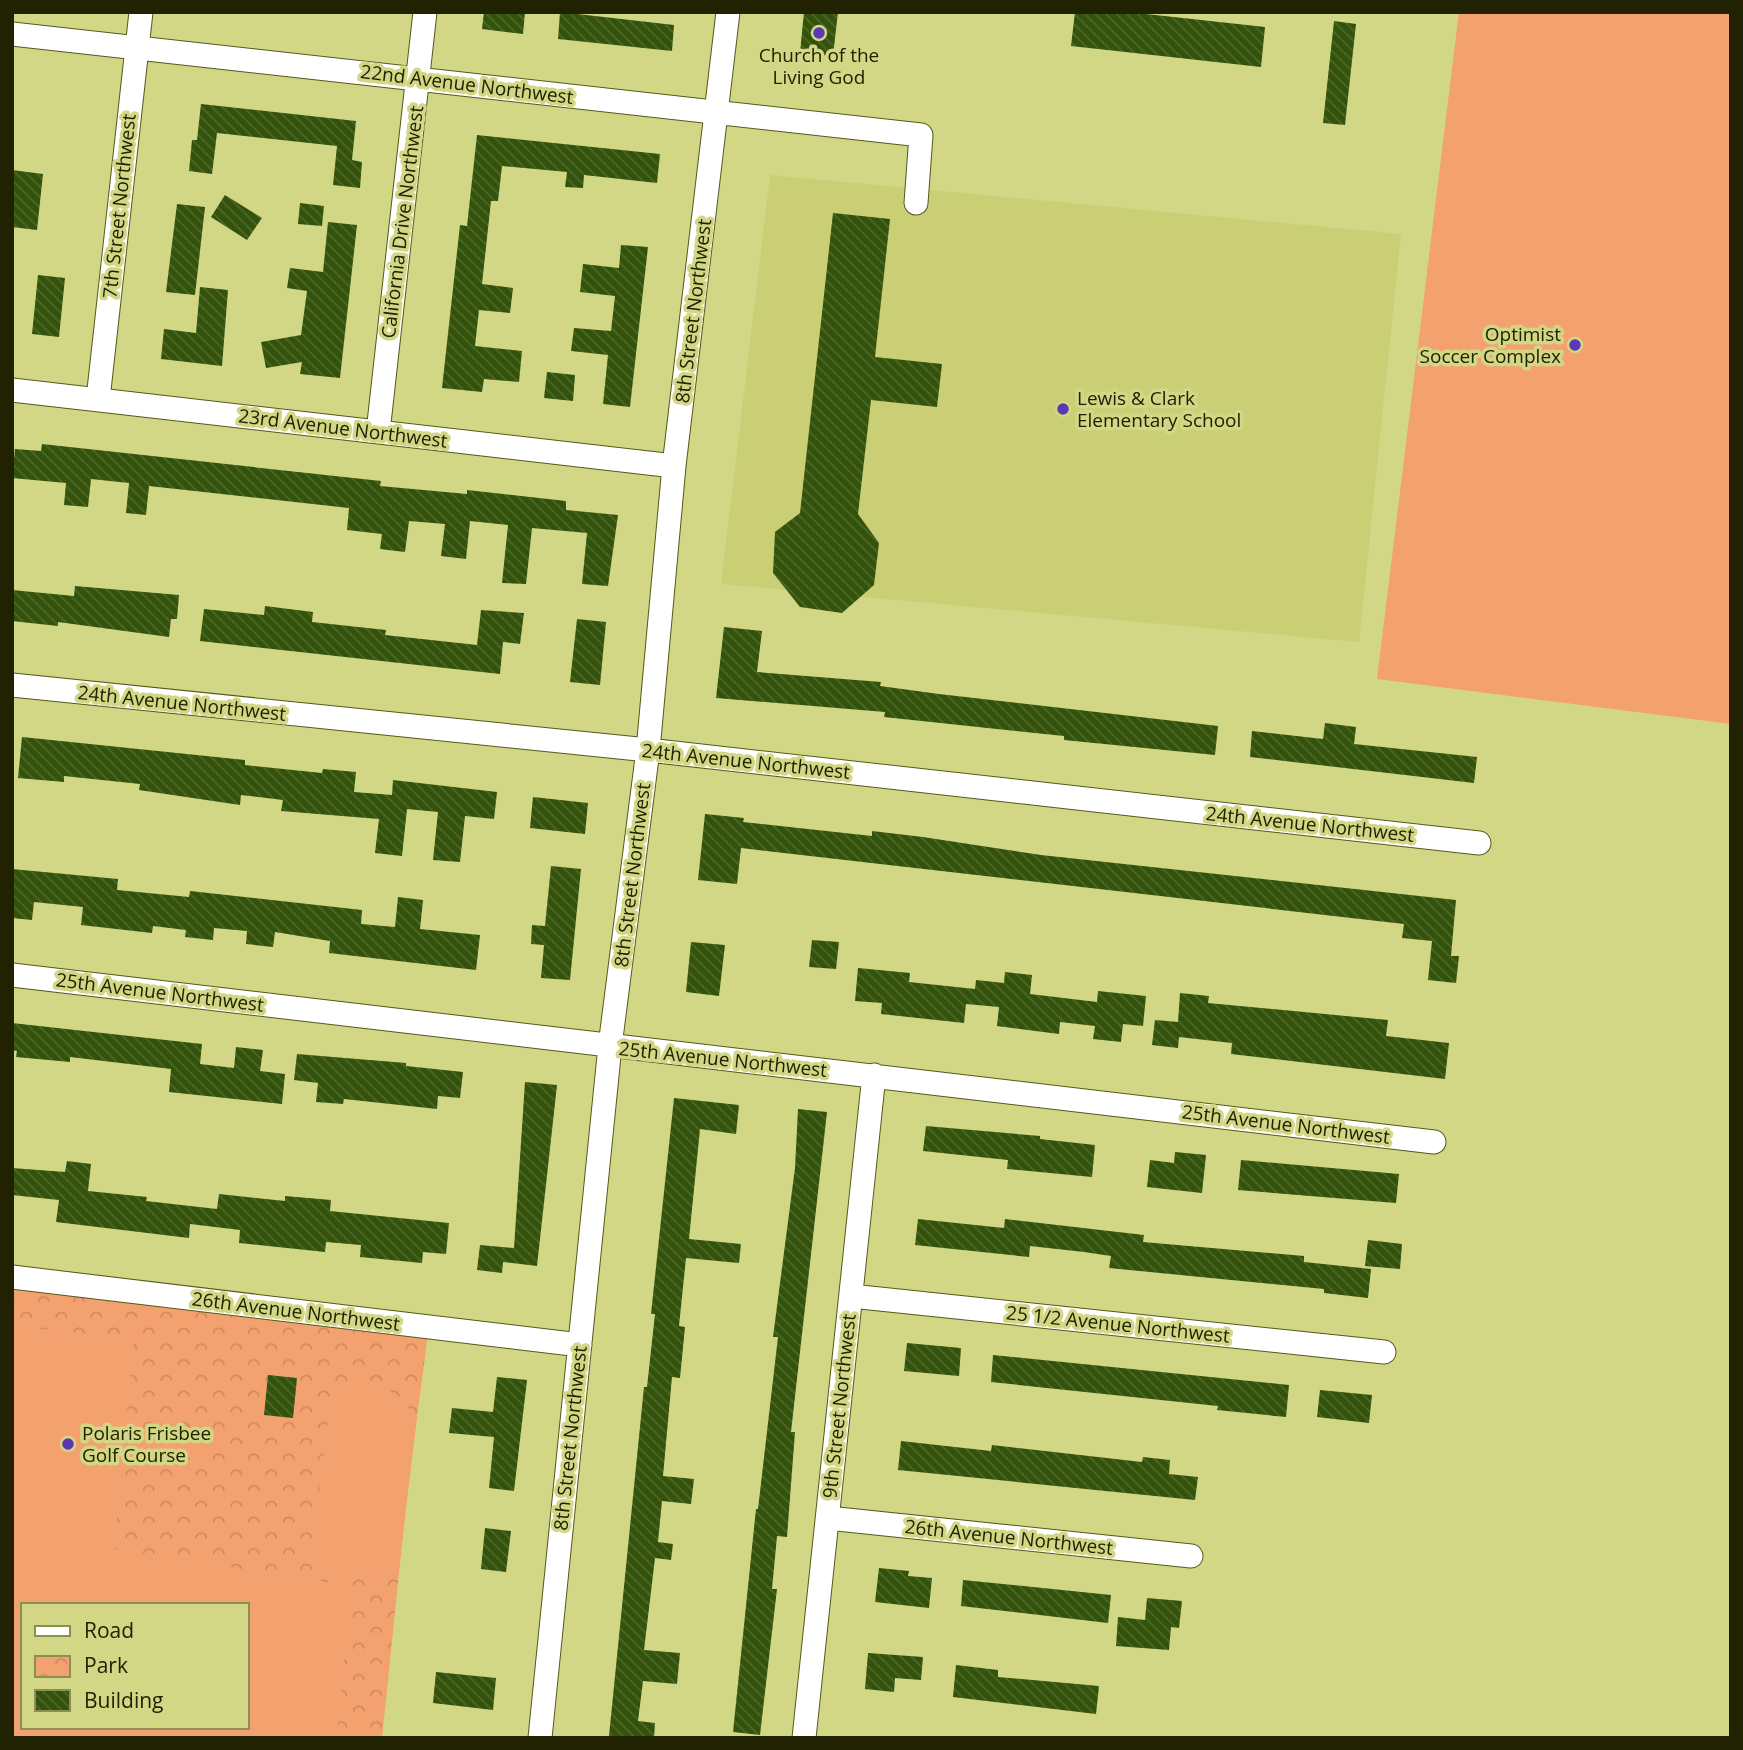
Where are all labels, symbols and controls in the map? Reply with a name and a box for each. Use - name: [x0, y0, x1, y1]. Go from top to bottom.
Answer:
- marker: Church of the Living God: [811, 25, 827, 41]
- place label: Church of the Living God: [759, 42, 879, 90]
- street label: 22nd Avenue Northwest: [359, 58, 575, 110]
- street label: California Drive Northwest: [375, 104, 429, 340]
- street label: 7th Street Northwest: [96, 112, 142, 300]
- street label: 8th Street Northwest: [669, 217, 717, 405]
- place label: Optimist Soccer Complex: [1420, 321, 1561, 369]
- marker: Optimist Soccer Complex: [1567, 337, 1583, 353]
- place label: Lewis & Clark Elementary School: [1077, 385, 1241, 433]
- marker: Lewis & Clark Elementary School: [1055, 401, 1071, 417]
- street label: 23rd Avenue Northwest: [237, 402, 449, 454]
- street label: 24th Avenue Northwest: [77, 679, 288, 727]
- street label: 24th Avenue Northwest: [641, 737, 852, 785]
- street label: 8th Street Northwest: [608, 781, 656, 969]
- street label: 24th Avenue Northwest: [1205, 800, 1416, 848]
- street label: 25th Avenue Northwest: [55, 966, 266, 1018]
- street label: 25th Avenue Northwest: [618, 1035, 829, 1083]
- street label: 25th Avenue Northwest: [1181, 1098, 1392, 1150]
- street label: 26th Avenue Northwest: [191, 1285, 402, 1337]
- street label: 25 1/2 Avenue Northwest: [1005, 1299, 1231, 1349]
- street label: 9th Street Northwest: [816, 1312, 862, 1500]
- street label: 8th Street Northwest: [547, 1344, 593, 1532]
- place label: Polaris Frisbee Golf Course: [82, 1420, 211, 1468]
- marker: Polaris Frisbee Golf Course: [60, 1436, 76, 1452]
- street label: 26th Avenue Northwest: [904, 1513, 1115, 1561]
- legend: [21, 1603, 248, 1729]
- text: Road: [84, 1616, 134, 1644]
- text: Park: [84, 1651, 128, 1679]
- text: Building: [84, 1686, 163, 1714]

